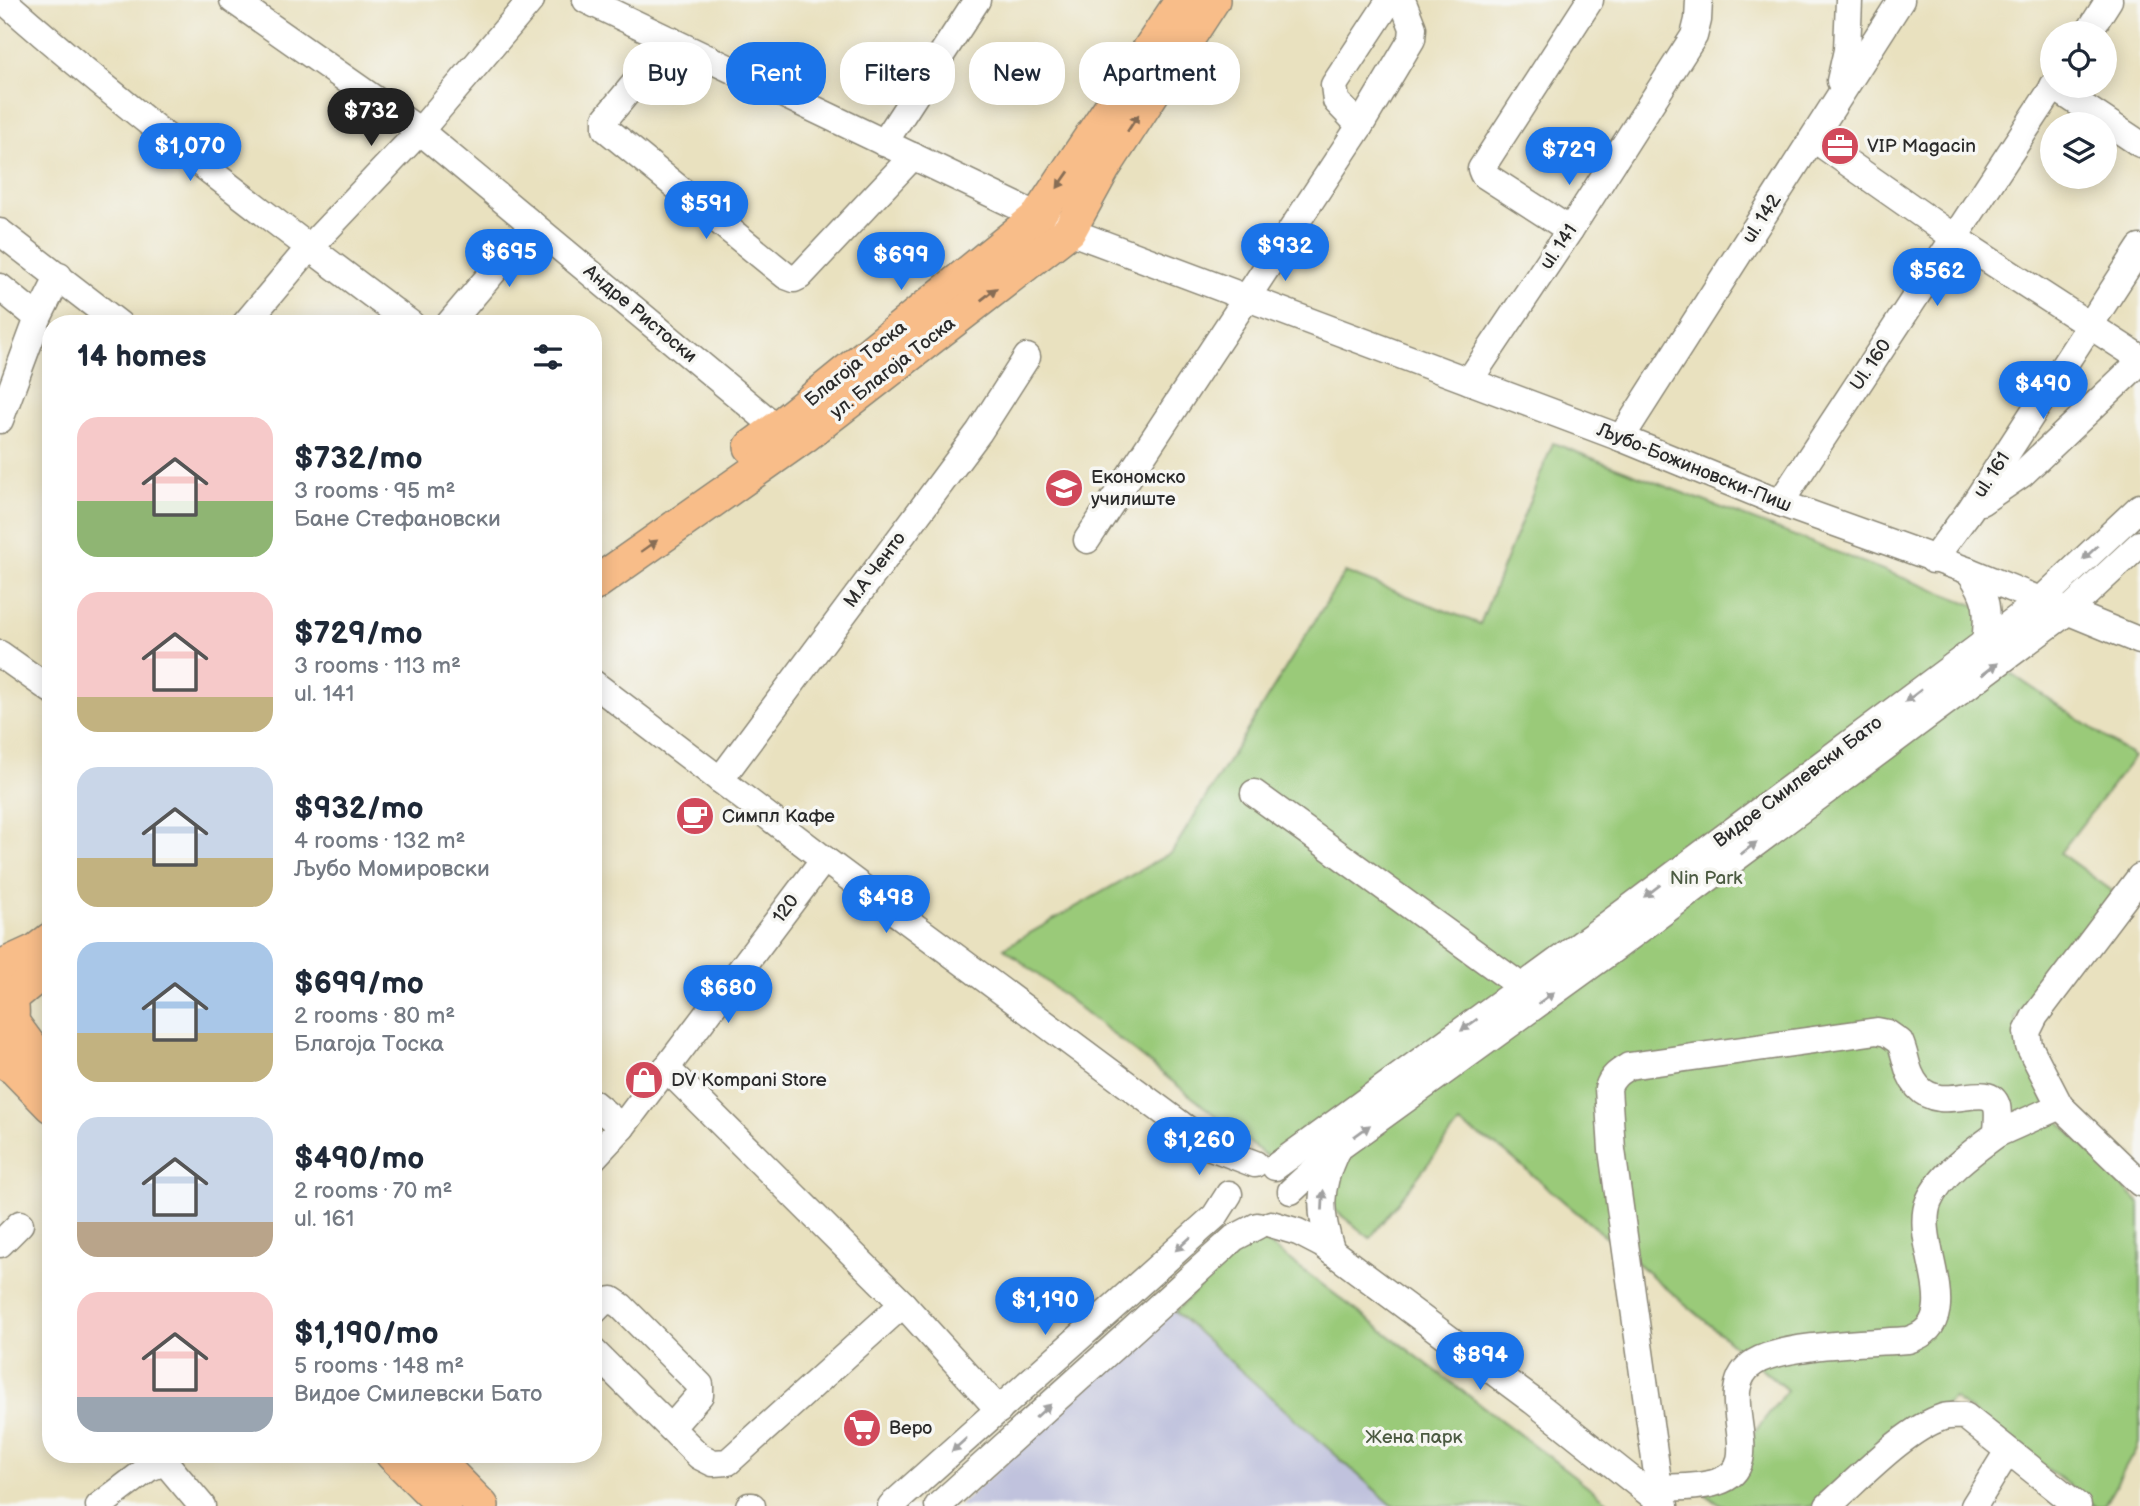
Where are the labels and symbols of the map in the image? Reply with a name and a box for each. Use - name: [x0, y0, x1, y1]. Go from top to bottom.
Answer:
- pin: $732: [330, 88, 412, 148]
- one-way arrow: [1127, 113, 1140, 133]
- pin: $1,070: [133, 124, 247, 183]
- office icon: VIP Magacin: [1819, 125, 1861, 167]
- pin: $729: [1528, 128, 1610, 187]
- place label: VIP Magacin: [1867, 135, 1976, 158]
- one-way arrow: [1056, 171, 1070, 189]
- pin: $591: [665, 182, 747, 241]
- street label: ul. 142: [1738, 190, 1787, 248]
- street label: ul. 141: [1535, 220, 1583, 274]
- pin: $932: [1244, 224, 1326, 283]
- pin: $695: [468, 230, 550, 289]
- pin: $699: [860, 232, 942, 292]
- pin: $562: [1896, 248, 1978, 308]
- street label: Андре Ристоски: [578, 259, 701, 368]
- one-way arrow: [979, 286, 997, 301]
- street label: ул. Благоја Тоска: [826, 312, 960, 424]
- street label: Благоја Тоска: [801, 316, 911, 412]
- street label: Ul. 160: [1845, 335, 1897, 395]
- pin: $490: [2002, 362, 2084, 421]
- street label: Љубо-Божиновски-Пиш: [1592, 418, 1795, 518]
- street label: ul. 161: [1969, 448, 2015, 502]
- place label: Економско училиште: [1091, 466, 1185, 511]
- school or university icon: Економско училиште: [1043, 467, 1085, 509]
- street label: М.А Ченто: [839, 528, 911, 612]
- one-way arrow: [640, 539, 658, 553]
- one-way arrow: [2082, 545, 2099, 561]
- one-way arrow: [1981, 661, 1999, 676]
- one-way arrow: [1904, 688, 1922, 702]
- street label: Видое Смилевски Бато: [1709, 711, 1887, 853]
- cafe icon: Симпл Кафе: [674, 795, 716, 837]
- place label: Симпл Кафе: [722, 805, 835, 828]
- one-way arrow: [1740, 842, 1758, 856]
- park label: Nin Park: [1670, 867, 1743, 890]
- pin: $498: [845, 876, 927, 935]
- one-way arrow: [1644, 883, 1662, 898]
- street label: 120: [768, 890, 804, 928]
- pin: $680: [687, 965, 769, 1025]
- one-way arrow: [1537, 991, 1555, 1005]
- one-way arrow: [1460, 1018, 1478, 1032]
- shop icon: DV Kompani Store: [623, 1059, 665, 1101]
- place label: DV Kompani Store: [671, 1069, 827, 1092]
- pin: $1,260: [1142, 1118, 1256, 1177]
- one-way arrow: [1353, 1124, 1371, 1138]
- one-way arrow: [1317, 1189, 1328, 1211]
- one-way arrow: [1174, 1236, 1192, 1252]
- pin: $1,190: [988, 1278, 1102, 1337]
- pin: $894: [1439, 1332, 1521, 1392]
- one-way arrow: [1034, 1403, 1051, 1419]
- supermarket icon: Веро: [841, 1407, 883, 1449]
- place label: Веро: [889, 1417, 932, 1440]
- park label: Жена парк: [1365, 1426, 1463, 1449]
- one-way arrow: [951, 1437, 968, 1453]

